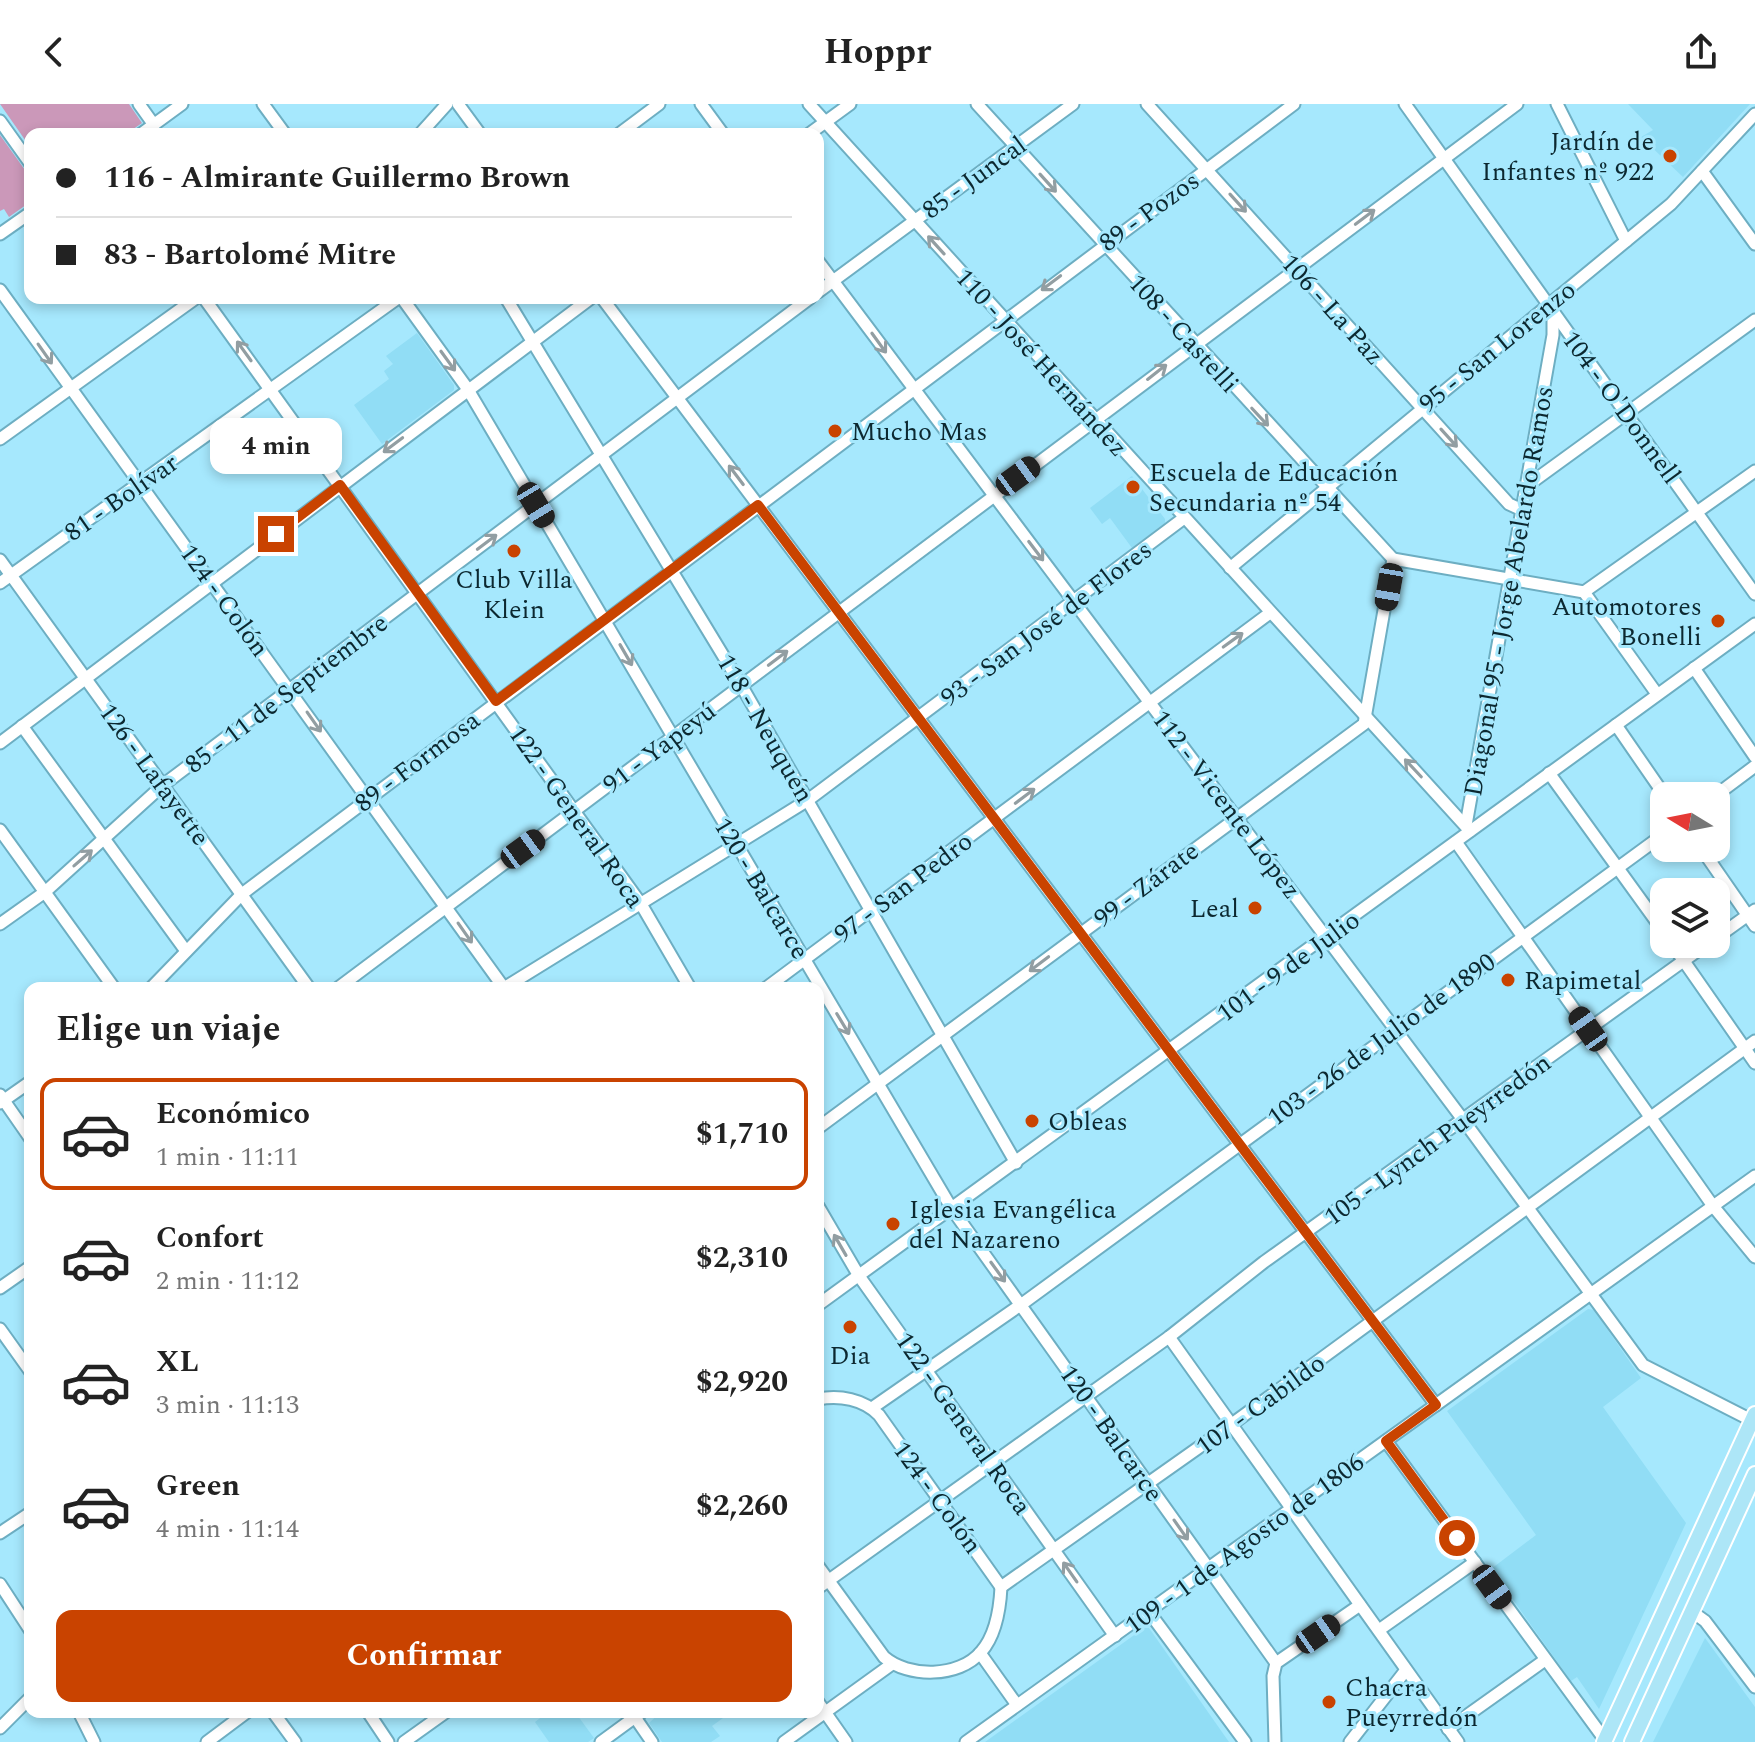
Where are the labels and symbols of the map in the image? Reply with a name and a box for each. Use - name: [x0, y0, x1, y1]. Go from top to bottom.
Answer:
- place label: Jardín de Infantes nº 922: [1482, 122, 1654, 192]
- street label: 85 - Juncal: [914, 126, 1035, 230]
- marker: Jardín de Infantes nº 922: [1661, 147, 1679, 165]
- street label: 89 - Pozos: [1091, 161, 1208, 262]
- one-way arrow: [1039, 172, 1057, 192]
- one-way arrow: [1228, 193, 1247, 213]
- one-way arrow: [1354, 209, 1376, 226]
- one-way arrow: [927, 235, 946, 256]
- street label: 106 - La Paz: [1271, 245, 1393, 374]
- street label: 110 - José Hernández: [945, 259, 1137, 466]
- street label: 108 - Castelli: [1118, 265, 1248, 403]
- street label: 95 - San Lorenzo: [1410, 271, 1585, 423]
- one-way arrow: [1041, 275, 1062, 292]
- street label: 104 - O'Donnell: [1552, 322, 1691, 493]
- one-way arrow: [871, 332, 887, 354]
- one-way arrow: [235, 341, 252, 363]
- one-way arrow: [36, 343, 53, 364]
- one-way arrow: [440, 350, 456, 372]
- one-way arrow: [1146, 364, 1167, 381]
- street label: Diagonal 95 - Jorge Abelardo Ramos: [1453, 383, 1565, 800]
- one-way arrow: [1250, 406, 1269, 427]
- place label: Mucho Mas: [851, 412, 988, 452]
- callout: 4 min: [210, 418, 342, 474]
- marker: Mucho Mas: [826, 422, 844, 440]
- one-way arrow: [1439, 428, 1458, 448]
- one-way arrow: [383, 436, 404, 453]
- street label: 81 - Bolívar: [56, 444, 187, 552]
- car: [992, 452, 1044, 500]
- place label: Escuela de Educación Secundaria nº 54: [1149, 453, 1398, 523]
- one-way arrow: [727, 465, 744, 487]
- car: [513, 478, 559, 532]
- marker: Escuela de Educación Secundaria nº 54: [1124, 478, 1142, 496]
- route end: [258, 516, 294, 552]
- street label: 93 - San José de Flores: [932, 531, 1161, 717]
- one-way arrow: [476, 534, 497, 551]
- street label: 124 - Colón: [169, 536, 279, 666]
- one-way arrow: [1027, 540, 1044, 561]
- marker: Club Villa Klein: [505, 542, 523, 560]
- place label: Club Villa Klein: [455, 560, 573, 630]
- car: [1373, 561, 1405, 613]
- place label: Automotores Bonelli: [1551, 587, 1702, 657]
- street label: 85 - 11 de Septiembre: [176, 604, 397, 784]
- marker: Automotores Bonelli: [1709, 612, 1727, 630]
- one-way arrow: [1222, 632, 1244, 649]
- one-way arrow: [619, 643, 634, 667]
- street label: 118 - Neuquén: [706, 646, 824, 811]
- one-way arrow: [766, 650, 788, 666]
- street label: 91 - Yapeyú: [595, 692, 725, 804]
- street label: 126 - Lafayette: [89, 695, 220, 854]
- street label: 89 - Formosa: [346, 701, 489, 823]
- street label: 112 - Vicente López: [1142, 702, 1311, 908]
- one-way arrow: [305, 711, 322, 733]
- street label: 122 - General Roca: [498, 717, 655, 917]
- one-way arrow: [1404, 758, 1423, 778]
- north arrow: [1650, 782, 1730, 862]
- one-way arrow: [1014, 788, 1035, 805]
- street label: 120 - Balcarce: [703, 810, 819, 967]
- street label: 97 - San Pedro: [826, 822, 982, 953]
- car: [497, 825, 549, 873]
- street label: 99 - Zárate: [1085, 832, 1208, 938]
- one-way arrow: [73, 850, 93, 868]
- place label: Leal: [1190, 889, 1239, 929]
- marker: Leal: [1246, 899, 1264, 917]
- street label: 101 - 9 de Julio: [1208, 901, 1369, 1033]
- one-way arrow: [457, 922, 474, 944]
- street label: 103 - 26 de Julio de 1890: [1259, 943, 1504, 1137]
- one-way arrow: [1029, 956, 1051, 972]
- place label: Rapimetal: [1524, 961, 1641, 1001]
- marker: Rapimetal: [1499, 971, 1517, 989]
- car: [1564, 1002, 1612, 1056]
- one-way arrow: [835, 1012, 851, 1035]
- street label: 105 - Lynch Pueyrredón: [1315, 1043, 1560, 1236]
- place label: Obleas: [1048, 1102, 1128, 1142]
- marker: Obleas: [1023, 1112, 1041, 1130]
- place label: Iglesia Evangélica del Nazareno: [909, 1190, 1117, 1260]
- marker: Iglesia Evangélica del Nazareno: [884, 1215, 902, 1233]
- one-way arrow: [832, 1233, 848, 1256]
- one-way arrow: [990, 1260, 1006, 1282]
- marker: Dia: [841, 1318, 859, 1336]
- street label: 122 - General Roca: [885, 1324, 1042, 1524]
- place label: Dia: [829, 1336, 871, 1376]
- street label: 107 - Cabildo: [1187, 1344, 1334, 1466]
- street label: 120 - Balcarce: [1049, 1357, 1173, 1510]
- street label: 124 - Colón: [882, 1433, 992, 1563]
- street label: 109 - 1 de Agosto de 1806: [1116, 1443, 1373, 1645]
- one-way arrow: [1172, 1518, 1189, 1540]
- route start: [1439, 1520, 1475, 1556]
- car: [1468, 1561, 1516, 1613]
- one-way arrow: [1062, 1562, 1078, 1584]
- car: [1291, 1610, 1345, 1658]
- place label: Chacra Pueyrredón: [1345, 1668, 1478, 1738]
- marker: Chacra Pueyrredón: [1320, 1693, 1338, 1711]

